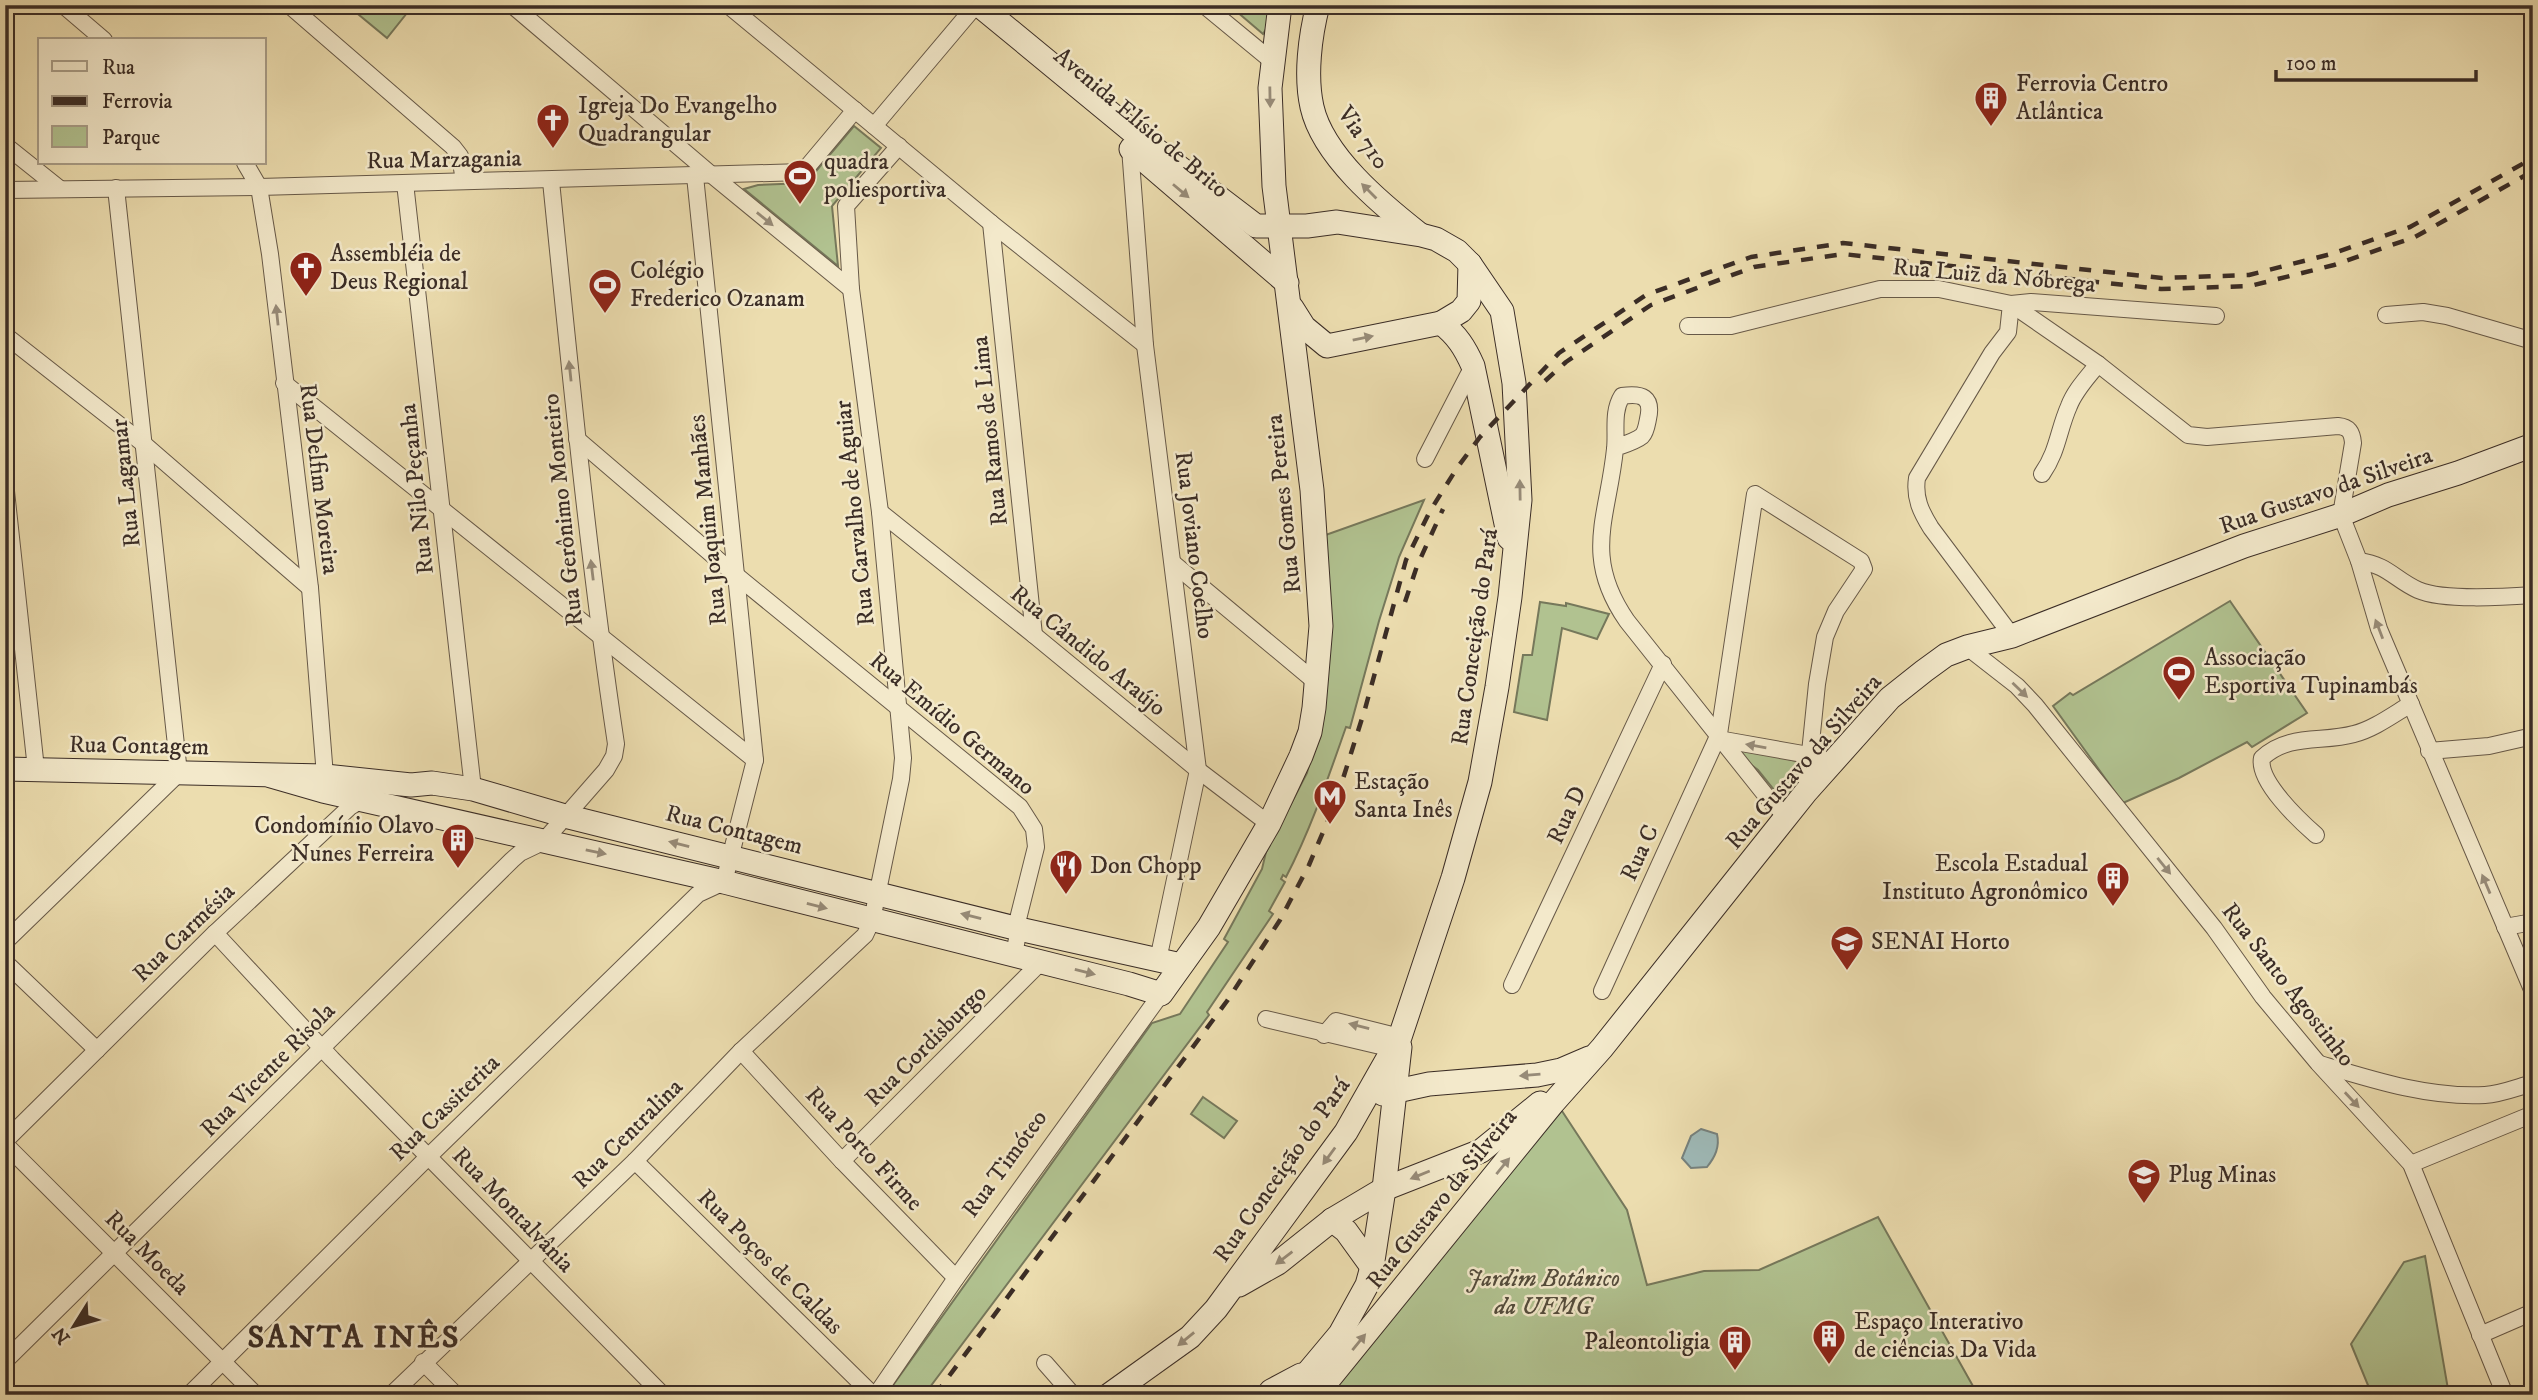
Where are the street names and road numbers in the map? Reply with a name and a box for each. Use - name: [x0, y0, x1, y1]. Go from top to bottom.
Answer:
- street label: Avenida Elísio de Brito: [1047, 41, 1235, 205]
- street label: Via 710: [1330, 100, 1396, 176]
- street label: Rua Marzagania: [366, 144, 523, 176]
- street label: Rua Luiz da Nóbrega: [1891, 252, 2098, 300]
- street label: Rua Ramos de Lima: [965, 334, 1015, 527]
- street label: Rua Delfim Moreira: [292, 382, 346, 577]
- street label: Rua Gerônimo Monteiro: [536, 392, 590, 628]
- street label: Rua Carvalho de Aguiar: [828, 399, 882, 627]
- street label: Rua Nilo Peçanha: [393, 401, 441, 576]
- street label: Rua Gomes Pereira: [1260, 412, 1308, 595]
- street label: Rua Joaquim Manhães: [682, 413, 734, 627]
- street label: Rua Lagamar: [104, 417, 148, 549]
- street label: Rua Gustavo da Silveira: [2216, 440, 2437, 542]
- street label: Rua Joviano Coelho: [1168, 449, 1220, 641]
- street label: Rua Conceição do Pará: [1445, 526, 1505, 747]
- street label: Rua Cândido Araújo: [1004, 579, 1172, 723]
- street label: Rua Emídio Germano: [863, 646, 1041, 802]
- street label: Rua Gustavo da Silveira: [1719, 667, 1889, 856]
- street label: Rua Contagem: [69, 730, 209, 762]
- street label: Rua D: [1541, 781, 1593, 849]
- street label: Rua Contagem: [662, 798, 806, 862]
- street label: Rua C: [1614, 820, 1666, 886]
- street label: Rua Carmésia: [127, 876, 242, 989]
- street label: Rua Santo Agostinho: [2215, 897, 2361, 1073]
- street label: Rua Cordisburgo: [859, 979, 993, 1113]
- street label: Rua Vicente Risola: [194, 996, 342, 1144]
- street label: Rua Cassiterita: [384, 1047, 507, 1168]
- street label: Rua Conceição do Pará: [1207, 1071, 1358, 1268]
- street label: Rua Centralina: [566, 1072, 690, 1196]
- street label: Rua Porto Firme: [799, 1081, 929, 1217]
- street label: Rua Gustavo da Silveira: [1360, 1102, 1524, 1295]
- street label: Rua Timóteo: [956, 1104, 1054, 1224]
- street label: Rua Montalvânia: [446, 1141, 581, 1280]
- street label: Rua Poços de Caldas: [691, 1183, 849, 1341]
- street label: Rua Moeda: [98, 1204, 196, 1302]

